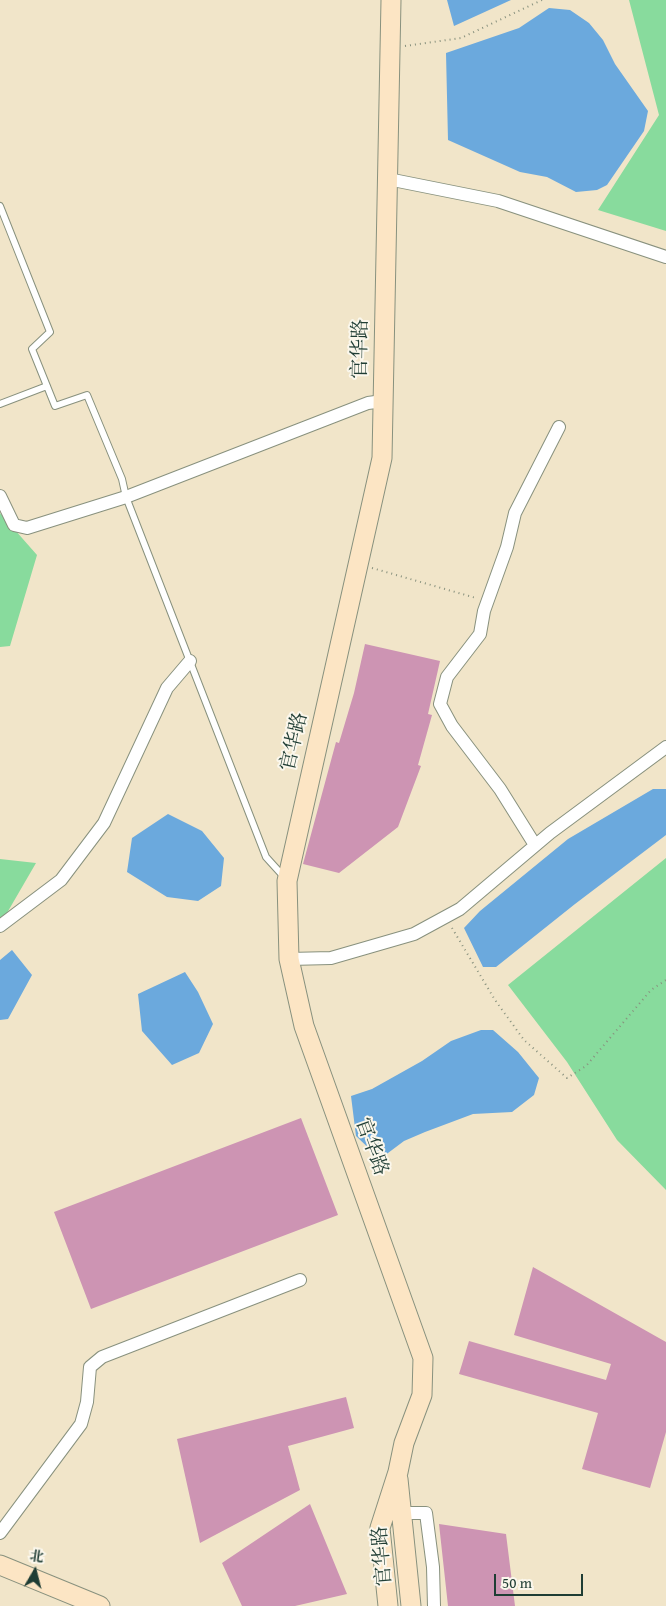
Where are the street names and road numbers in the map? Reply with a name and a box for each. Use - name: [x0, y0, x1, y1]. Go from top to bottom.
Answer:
- street label: 官华路: [348, 319, 374, 379]
- street label: 官华路: [277, 710, 313, 774]
- street label: 官华路: [349, 1115, 393, 1179]
- street label: 官华路: [368, 1525, 398, 1587]

